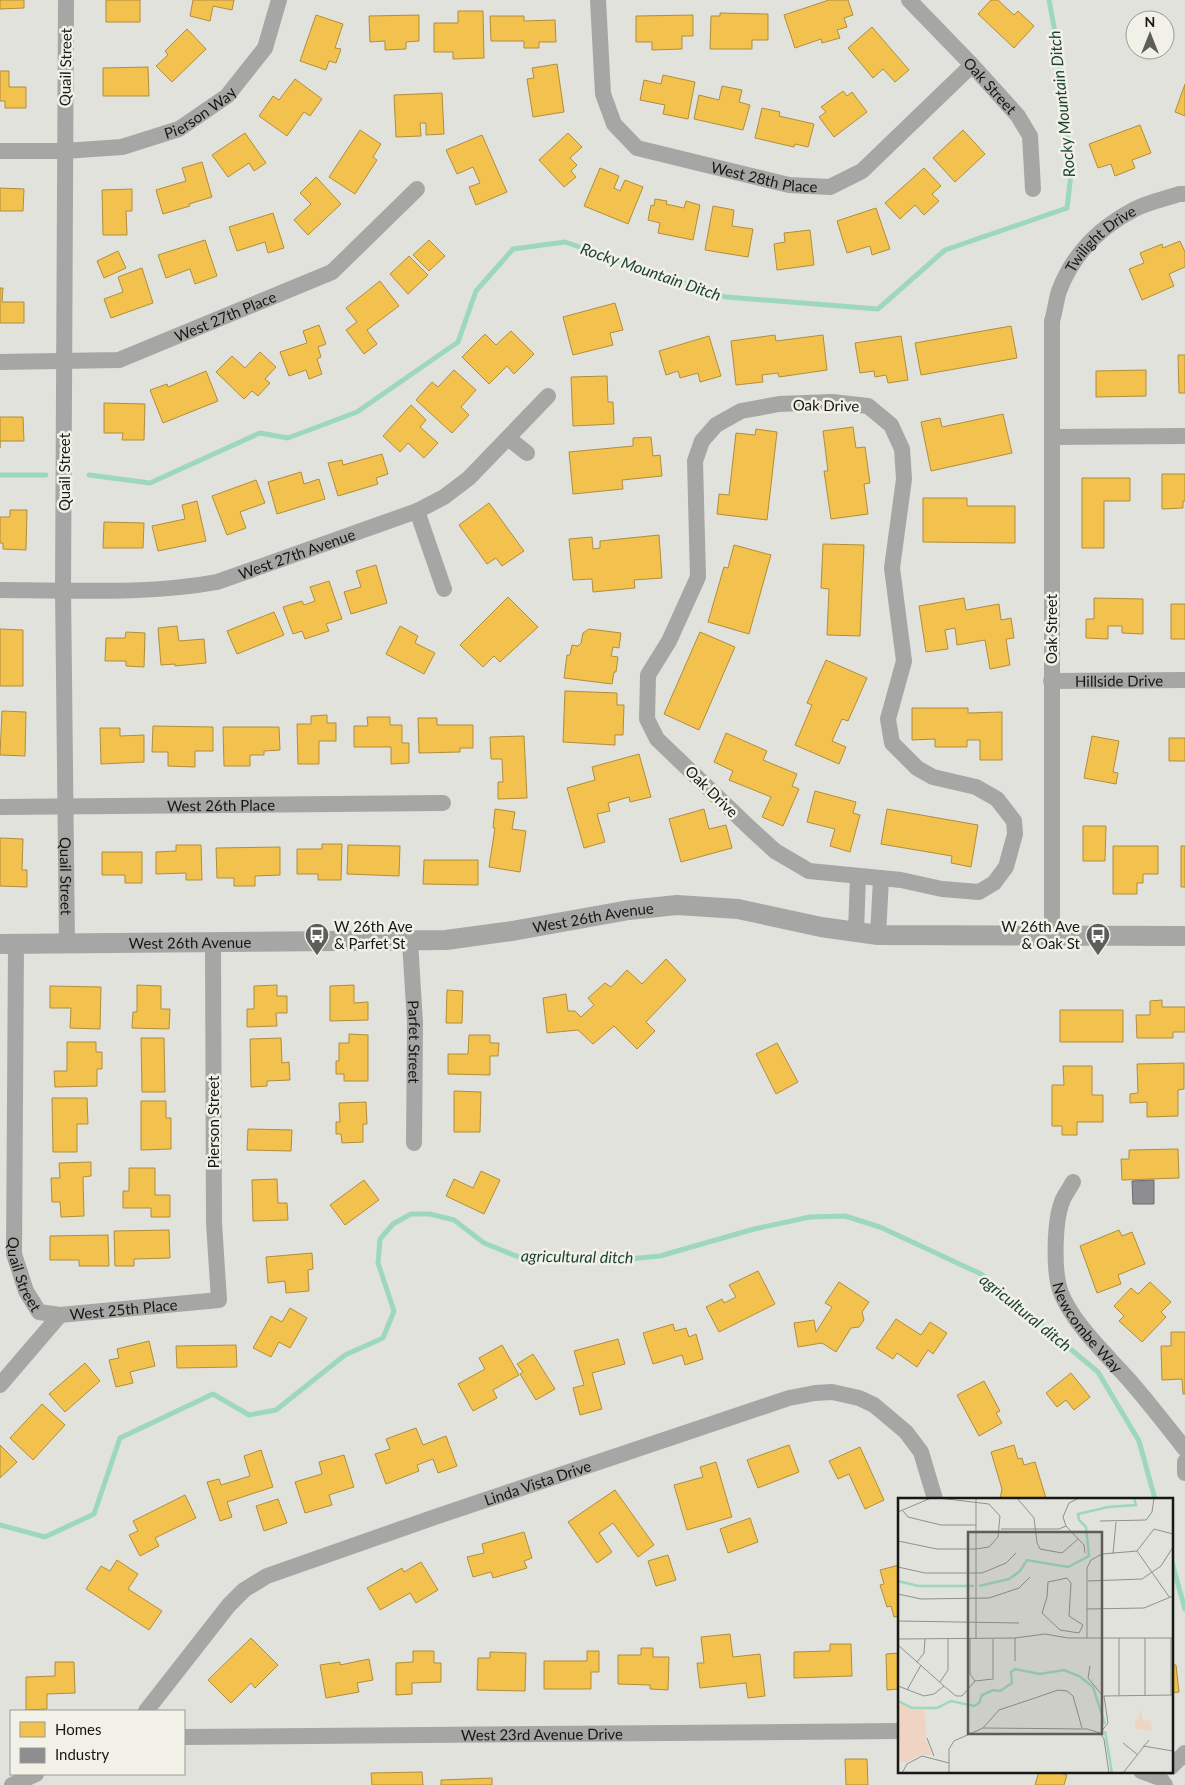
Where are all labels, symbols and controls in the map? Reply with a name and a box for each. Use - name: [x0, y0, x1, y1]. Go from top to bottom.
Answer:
- north arrow: [1125, 10, 1175, 60]
- text: N: [1145, 13, 1155, 30]
- street label: Quail Street: [55, 27, 75, 106]
- water label: Rocky Mountain Ditch: [1044, 30, 1078, 178]
- street label: Oak Street: [960, 53, 1021, 118]
- street label: Pierson Way: [162, 83, 240, 142]
- street label: West 28th Place: [709, 157, 818, 195]
- street label: Twilight Drive: [1061, 201, 1139, 275]
- water label: Rocky Mountain Ditch: [578, 238, 724, 304]
- street label: West 27th Place: [172, 287, 279, 345]
- street label: Oak Drive: [793, 395, 859, 415]
- street label: Quail Street: [55, 432, 73, 511]
- street label: West 27th Avenue: [236, 525, 357, 583]
- street label: Oak Street: [1042, 593, 1060, 664]
- street label: Hillside Drive: [1075, 671, 1163, 690]
- street label: Oak Drive: [682, 761, 742, 821]
- street label: West 26th Place: [167, 796, 275, 814]
- street label: Quail Street: [57, 837, 76, 916]
- street label: West 26th Avenue: [531, 898, 655, 936]
- place label: W 26th Ave & Parfet St: [334, 917, 413, 952]
- place label: W 26th Ave & Oak St: [1001, 917, 1081, 952]
- bus stop icon: W 26th Ave & Parfet St: [304, 922, 330, 956]
- bus stop icon: W 26th Ave & Oak St: [1085, 922, 1111, 956]
- street label: West 26th Avenue: [129, 933, 251, 952]
- street label: Parfet Street: [405, 1000, 424, 1084]
- street label: Pierson Street: [204, 1075, 222, 1168]
- street label: Quail Street: [5, 1237, 46, 1315]
- water label: agricultural ditch: [521, 1246, 633, 1266]
- water label: agricultural ditch: [976, 1269, 1076, 1355]
- street label: Newcombe Way: [1049, 1280, 1127, 1376]
- street label: West 25th Place: [69, 1295, 178, 1323]
- street label: Linda Vista Drive: [482, 1456, 593, 1509]
- inset map: [898, 1498, 1172, 1772]
- legend: [10, 1710, 185, 1775]
- text: Homes: [55, 1720, 101, 1738]
- street label: West 23rd Avenue Drive: [461, 1724, 623, 1744]
- text: Industry: [55, 1745, 110, 1763]

